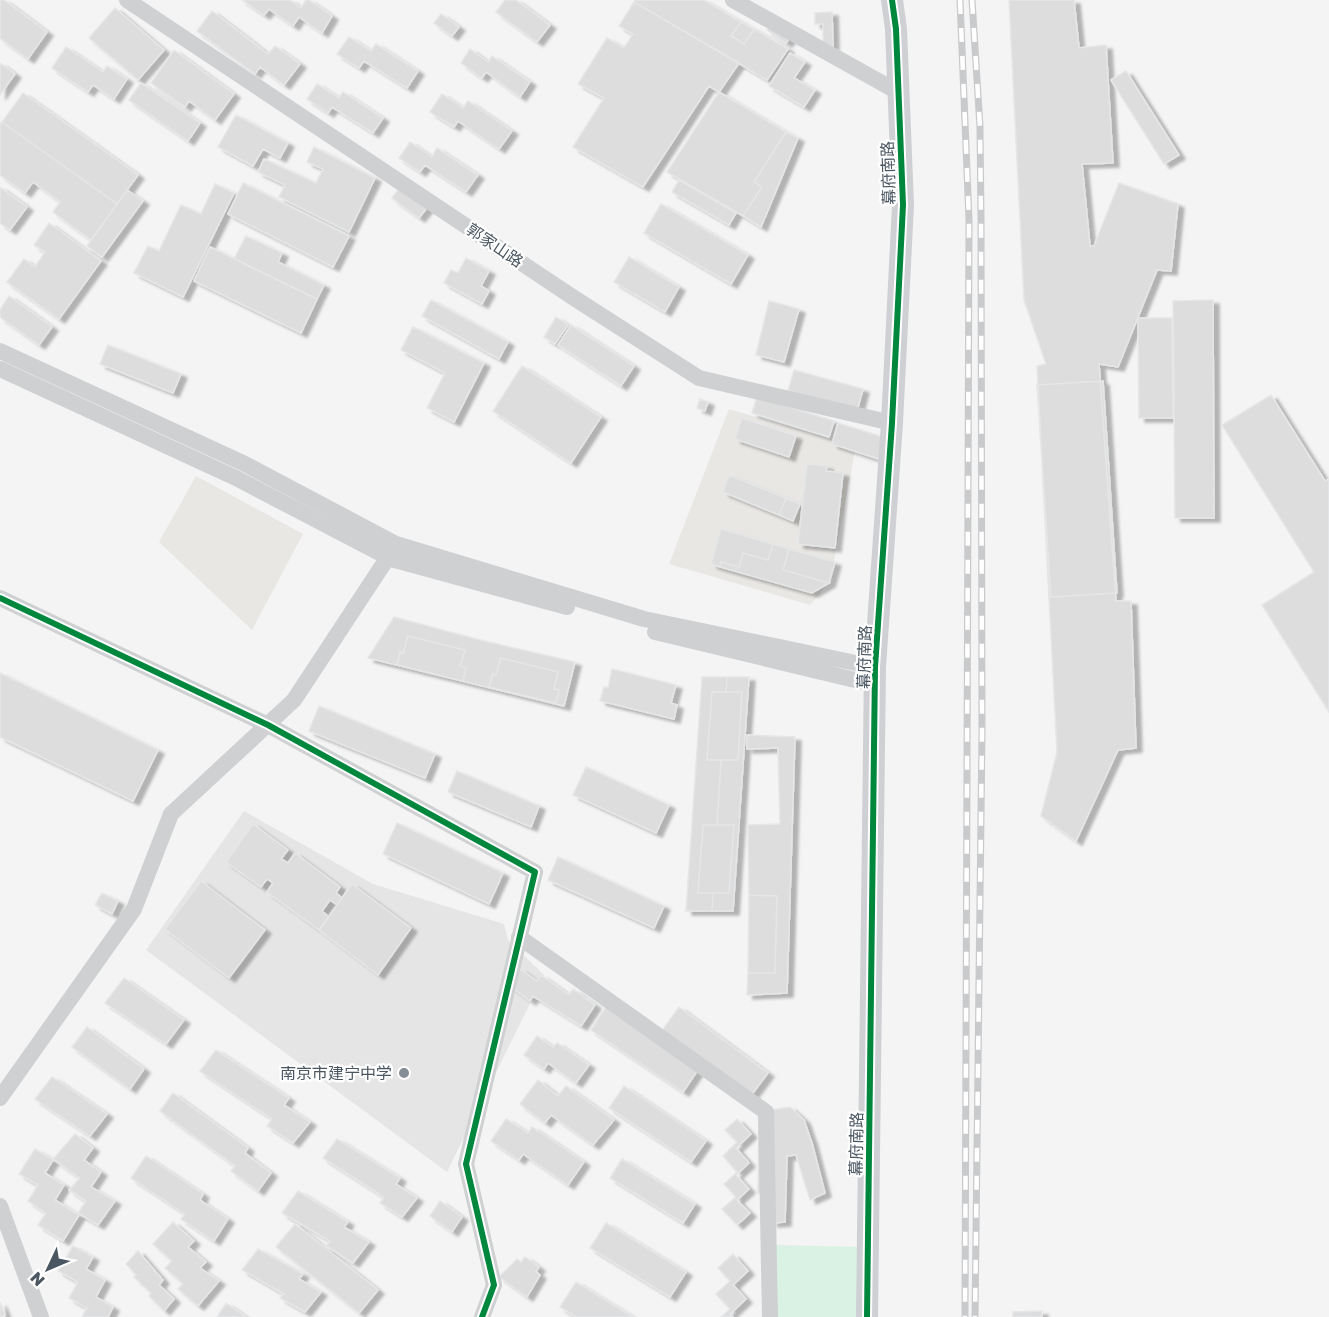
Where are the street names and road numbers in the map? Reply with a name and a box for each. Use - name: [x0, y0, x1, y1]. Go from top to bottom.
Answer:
- street label: 幕府南路: [877, 141, 899, 205]
- street label: 郭家山路: [463, 219, 527, 271]
- street label: 幕府南路: [853, 625, 875, 689]
- street label: 幕府南路: [845, 1112, 867, 1176]

